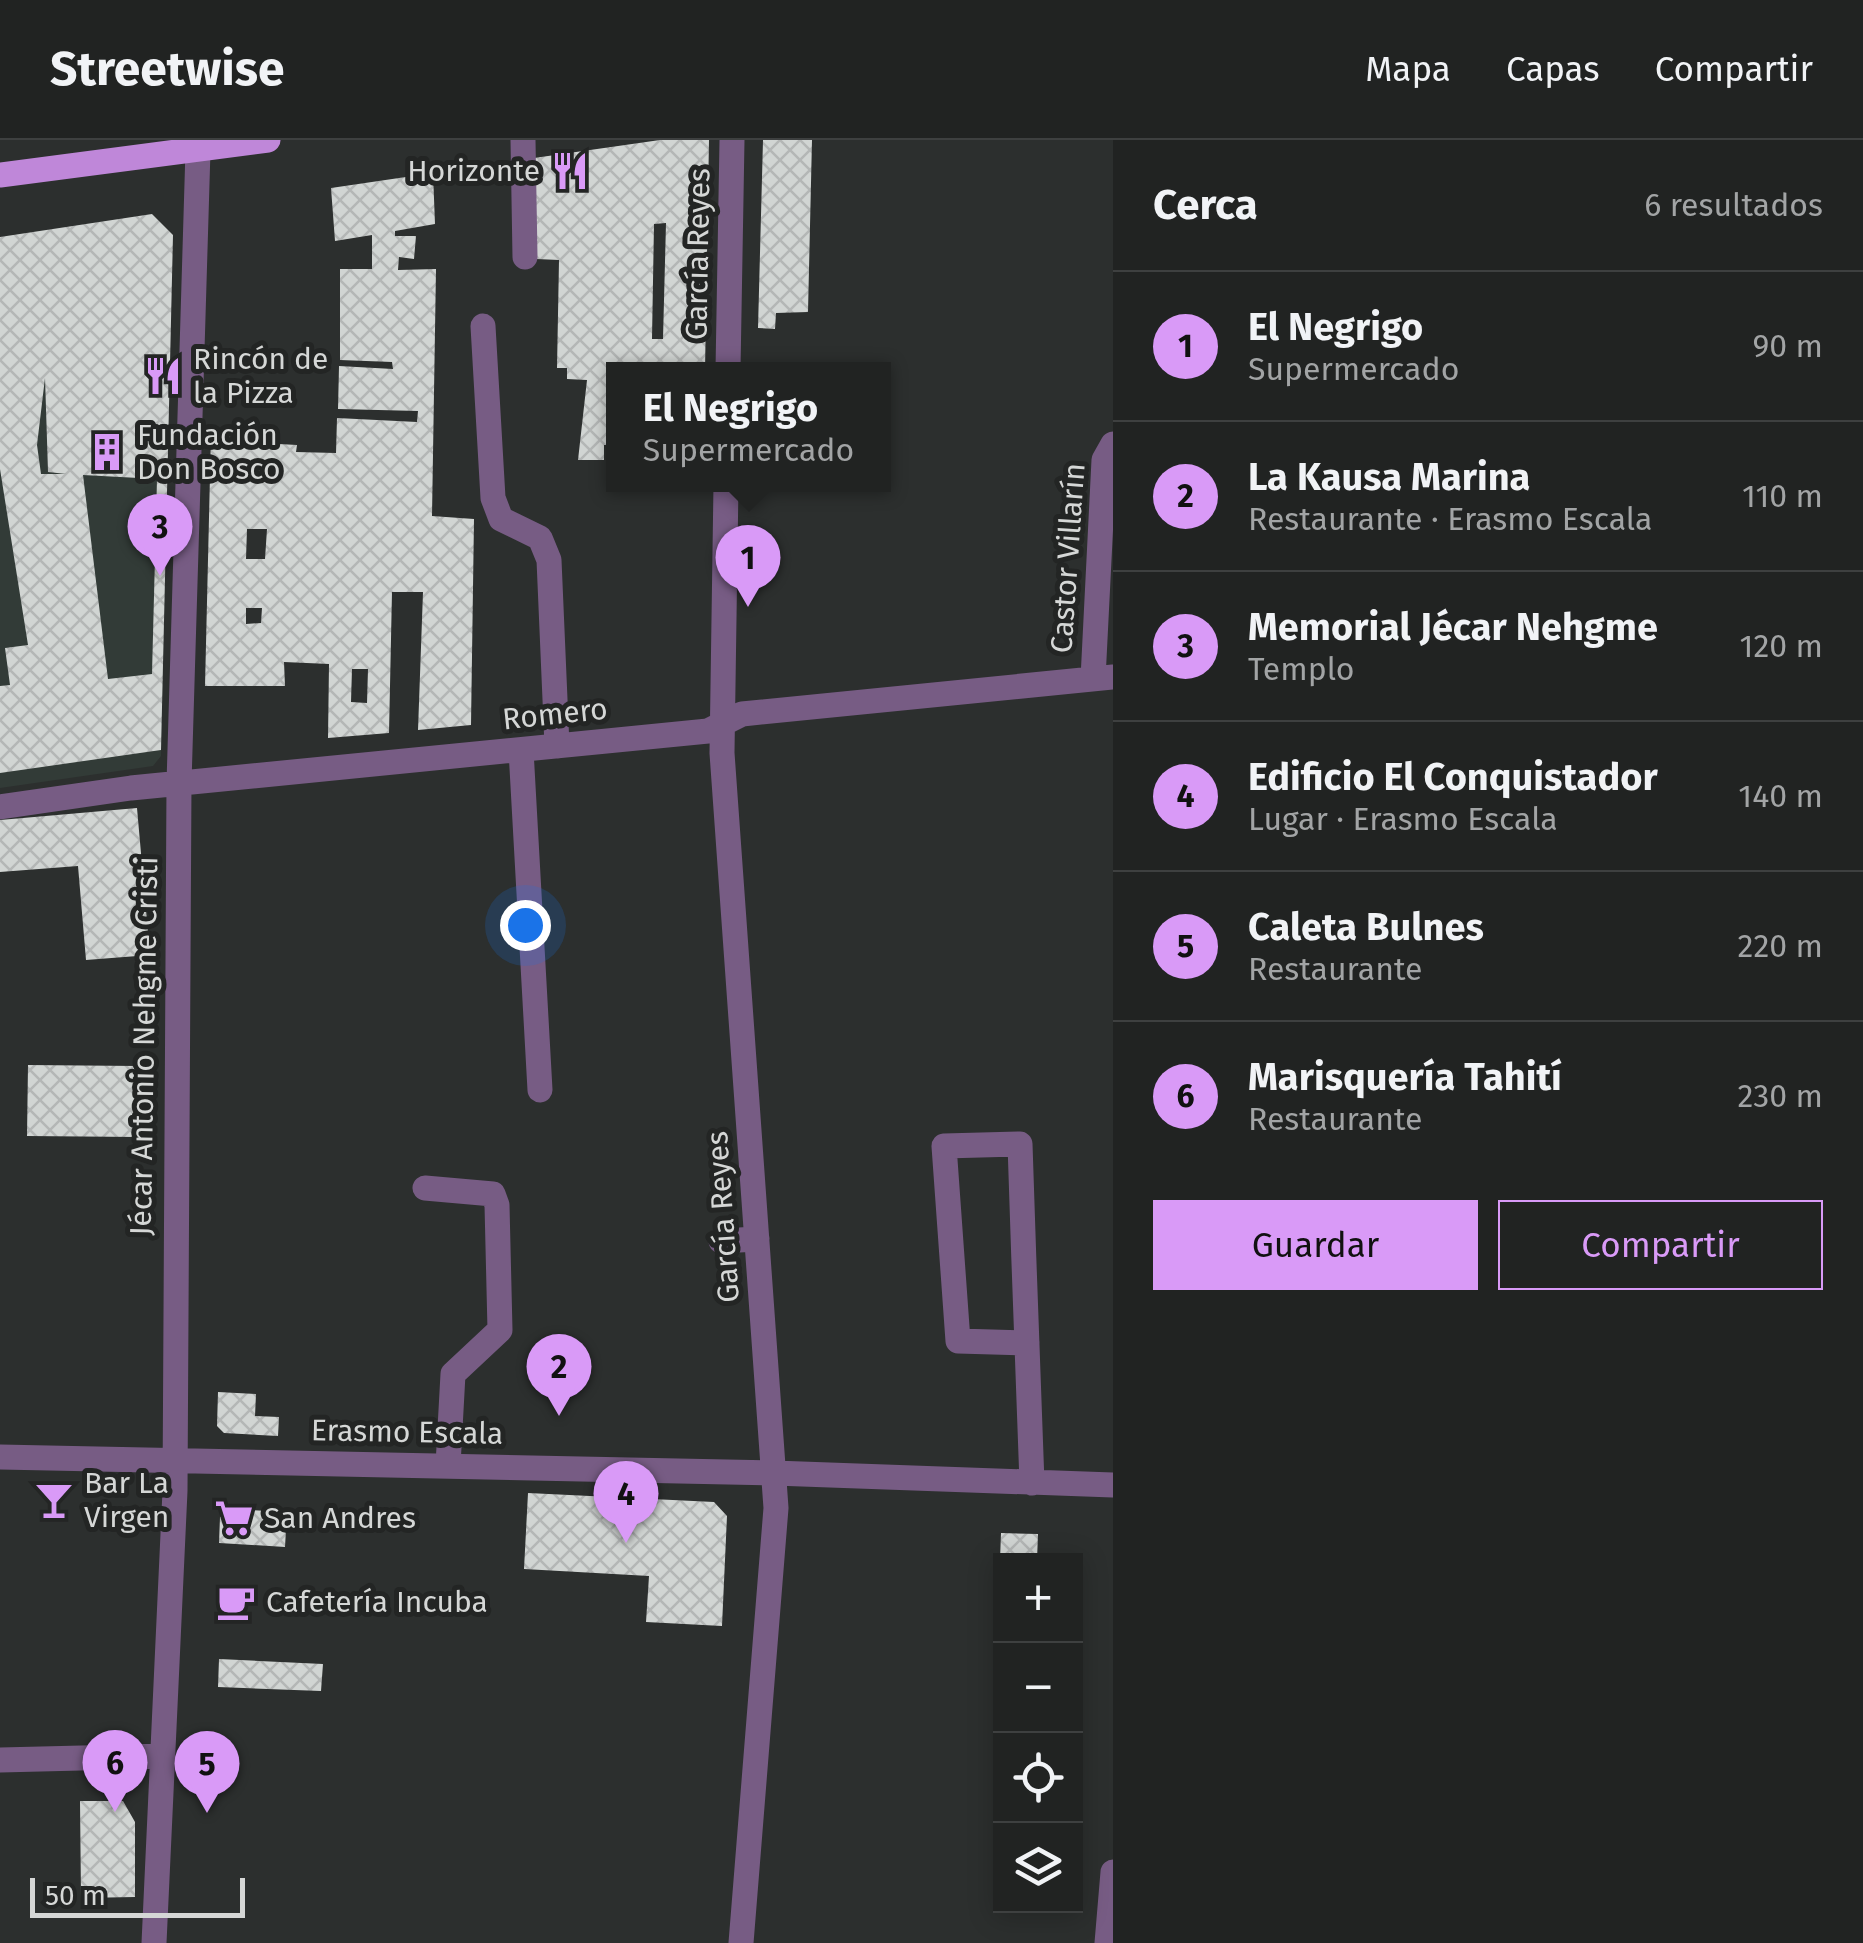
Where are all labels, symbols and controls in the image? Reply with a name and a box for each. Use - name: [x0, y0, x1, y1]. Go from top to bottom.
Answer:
- text: Streetwise: [50, 40, 284, 98]
- text: Mapa: [1365, 48, 1451, 90]
- text: Capas: [1506, 48, 1600, 90]
- text: Compartir: [1655, 48, 1813, 90]
- restaurant icon: Horizonte: [549, 150, 591, 192]
- place label: Horizonte: [407, 153, 540, 189]
- street label: García Reyes: [679, 168, 717, 340]
- text: Cerca: [1153, 180, 1258, 230]
- text: 6 resultados: [1644, 186, 1823, 224]
- text: El Negrigo: [1248, 304, 1423, 350]
- text: 1: [1178, 327, 1193, 365]
- text: 90 m: [1752, 327, 1823, 365]
- place label: Rincón de la Pizza: [193, 341, 328, 411]
- text: Supermercado: [1248, 350, 1459, 388]
- restaurant icon: Rincón de la Pizza: [142, 355, 184, 397]
- popup: [606, 362, 891, 492]
- text: El Negrigo: [643, 385, 818, 431]
- place label: Fundación Don Bosco: [137, 417, 280, 487]
- building icon: Fundación Don Bosco: [86, 431, 128, 473]
- text: Supermercado: [643, 431, 854, 469]
- text: La Kausa Marina: [1248, 454, 1530, 500]
- street label: Castor Villarín: [1043, 462, 1093, 654]
- text: 2: [1177, 477, 1194, 515]
- text: 110 m: [1742, 477, 1823, 515]
- pin: 3: [128, 494, 192, 576]
- text: Restaurante · Erasmo Escala: [1248, 500, 1652, 538]
- pin: 1: [716, 524, 780, 607]
- text: Memorial Jécar Nehgme: [1248, 604, 1658, 650]
- text: 3: [1177, 627, 1194, 665]
- text: 120 m: [1740, 627, 1823, 665]
- text: Templo: [1248, 650, 1355, 688]
- street label: Romero: [501, 691, 609, 737]
- text: Edificio El Conquistador: [1248, 754, 1658, 800]
- text: 4: [1176, 777, 1195, 815]
- text: 140 m: [1738, 777, 1823, 815]
- text: Lugar · Erasmo Escala: [1248, 800, 1558, 838]
- street label: Jécar Antonio Nehgme Cristi: [123, 856, 165, 1236]
- your location: [500, 900, 551, 951]
- text: Caleta Bulnes: [1248, 904, 1484, 950]
- text: 5: [1177, 927, 1194, 965]
- text: 220 m: [1738, 927, 1823, 965]
- text: Restaurante: [1248, 950, 1423, 988]
- text: Marisquería Tahití: [1248, 1054, 1562, 1100]
- text: 6: [1176, 1077, 1195, 1115]
- text: 230 m: [1738, 1077, 1823, 1115]
- text: Restaurante: [1248, 1100, 1423, 1138]
- street label: García Reyes: [699, 1130, 747, 1304]
- button: Guardar: [1153, 1200, 1478, 1290]
- button: Compartir: [1498, 1200, 1823, 1290]
- pin: 2: [526, 1334, 592, 1416]
- street label: Erasmo Escala: [310, 1412, 504, 1452]
- pin: 4: [594, 1460, 658, 1543]
- place label: Bar La Virgen: [84, 1465, 169, 1535]
- bar icon: Bar La Virgen: [33, 1479, 75, 1521]
- supermarket icon: San Andres: [213, 1497, 255, 1539]
- place label: San Andres: [264, 1500, 416, 1536]
- map controls: [993, 1553, 1083, 1913]
- button: +: [993, 1553, 1083, 1643]
- cafe icon: Cafetería Incuba: [215, 1581, 257, 1623]
- place label: Cafetería Incuba: [266, 1584, 488, 1620]
- button: −: [993, 1643, 1083, 1733]
- pin: 6: [82, 1730, 148, 1812]
- pin: 5: [174, 1730, 240, 1813]
- button: locate: [993, 1733, 1083, 1823]
- button: layers: [993, 1823, 1083, 1913]
- scale bar: [30, 1873, 245, 1918]
- text: 50 m: [45, 1879, 106, 1912]

